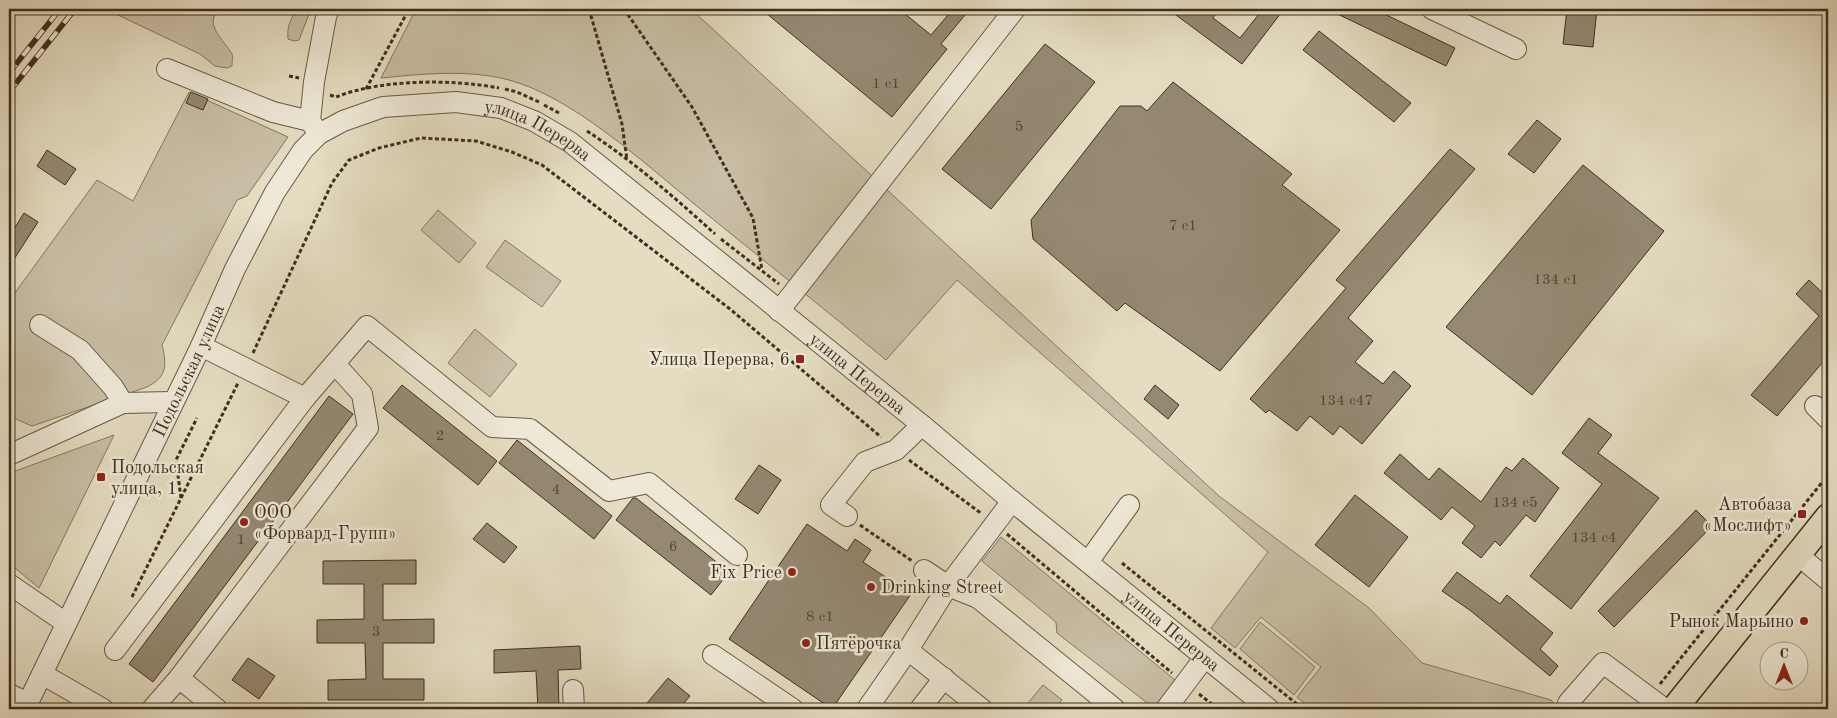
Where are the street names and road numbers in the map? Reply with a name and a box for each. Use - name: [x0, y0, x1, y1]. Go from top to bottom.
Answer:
- street label: улица Перерва: [483, 98, 594, 165]
- street label: Подольская улица: [150, 302, 228, 440]
- street label: улица Перерва: [805, 330, 909, 418]
- street label: улица Перерва: [1120, 587, 1223, 675]

